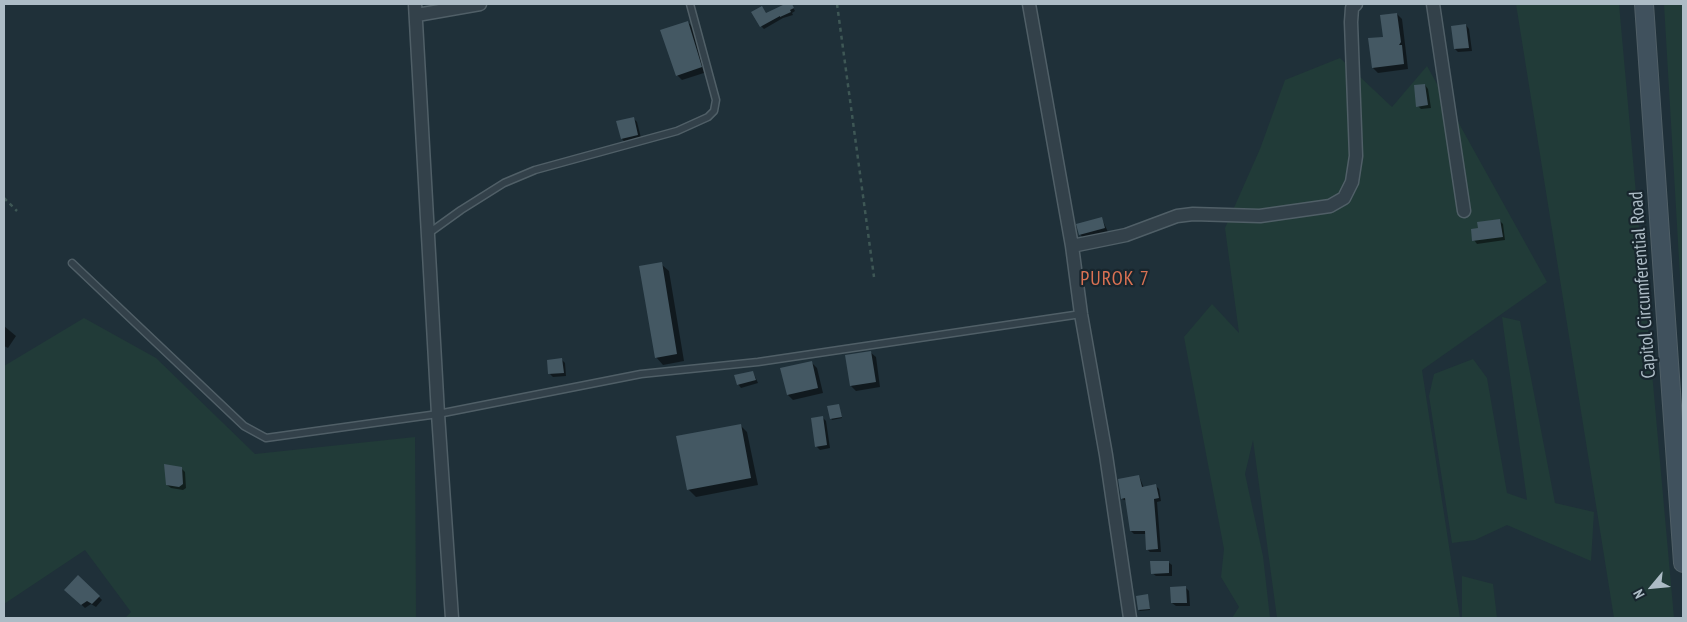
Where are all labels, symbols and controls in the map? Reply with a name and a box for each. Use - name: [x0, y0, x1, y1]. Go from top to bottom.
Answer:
- street label: Capitol Circumferential Road: [1625, 191, 1661, 379]
- district label: PUROK 7: [1079, 267, 1151, 291]
- north arrow: [1627, 562, 1677, 612]
- text: N: [1629, 586, 1648, 602]

